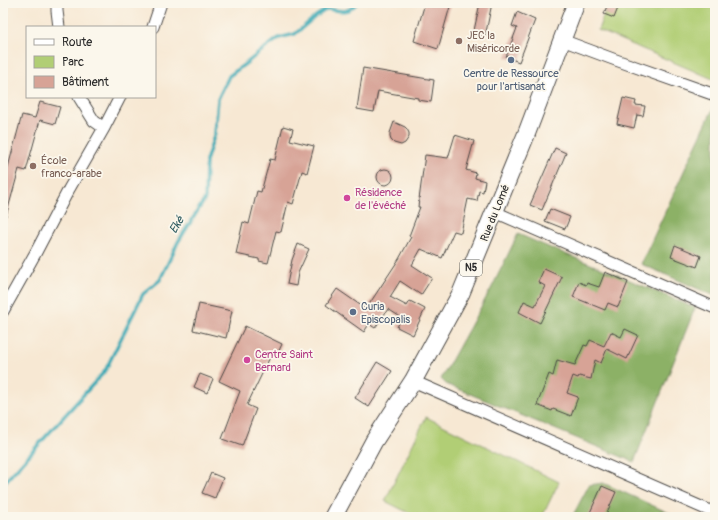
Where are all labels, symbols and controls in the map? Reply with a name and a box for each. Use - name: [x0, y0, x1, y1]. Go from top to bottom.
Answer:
- legend: [26, 26, 156, 98]
- place label: JEC la Miséricorde: [467, 29, 520, 55]
- text: Route: [62, 35, 92, 50]
- marker: JEC la Miséricorde: [454, 36, 464, 46]
- text: Parc: [62, 55, 84, 70]
- marker: Centre de Ressource pour l'artisanat: [506, 55, 516, 65]
- place label: Centre de Ressource pour l'artisanat: [463, 67, 559, 93]
- text: Bâtiment: [62, 75, 109, 90]
- place label: École franco-arabe: [41, 154, 102, 180]
- marker: École franco-arabe: [28, 161, 38, 171]
- street label: Rue du Lomé: [478, 182, 512, 243]
- place label: Résidence de l'évêché: [355, 186, 407, 212]
- marker: Résidence de l'évêché: [342, 193, 352, 203]
- water label: Eké: [166, 213, 188, 236]
- road number: N5: [460, 260, 482, 276]
- place label: Curia Episcopalis: [361, 300, 410, 326]
- marker: Curia Episcopalis: [348, 307, 358, 317]
- place label: Centre Saint Bernard: [255, 348, 314, 374]
- marker: Centre Saint Bernard: [242, 355, 252, 365]

